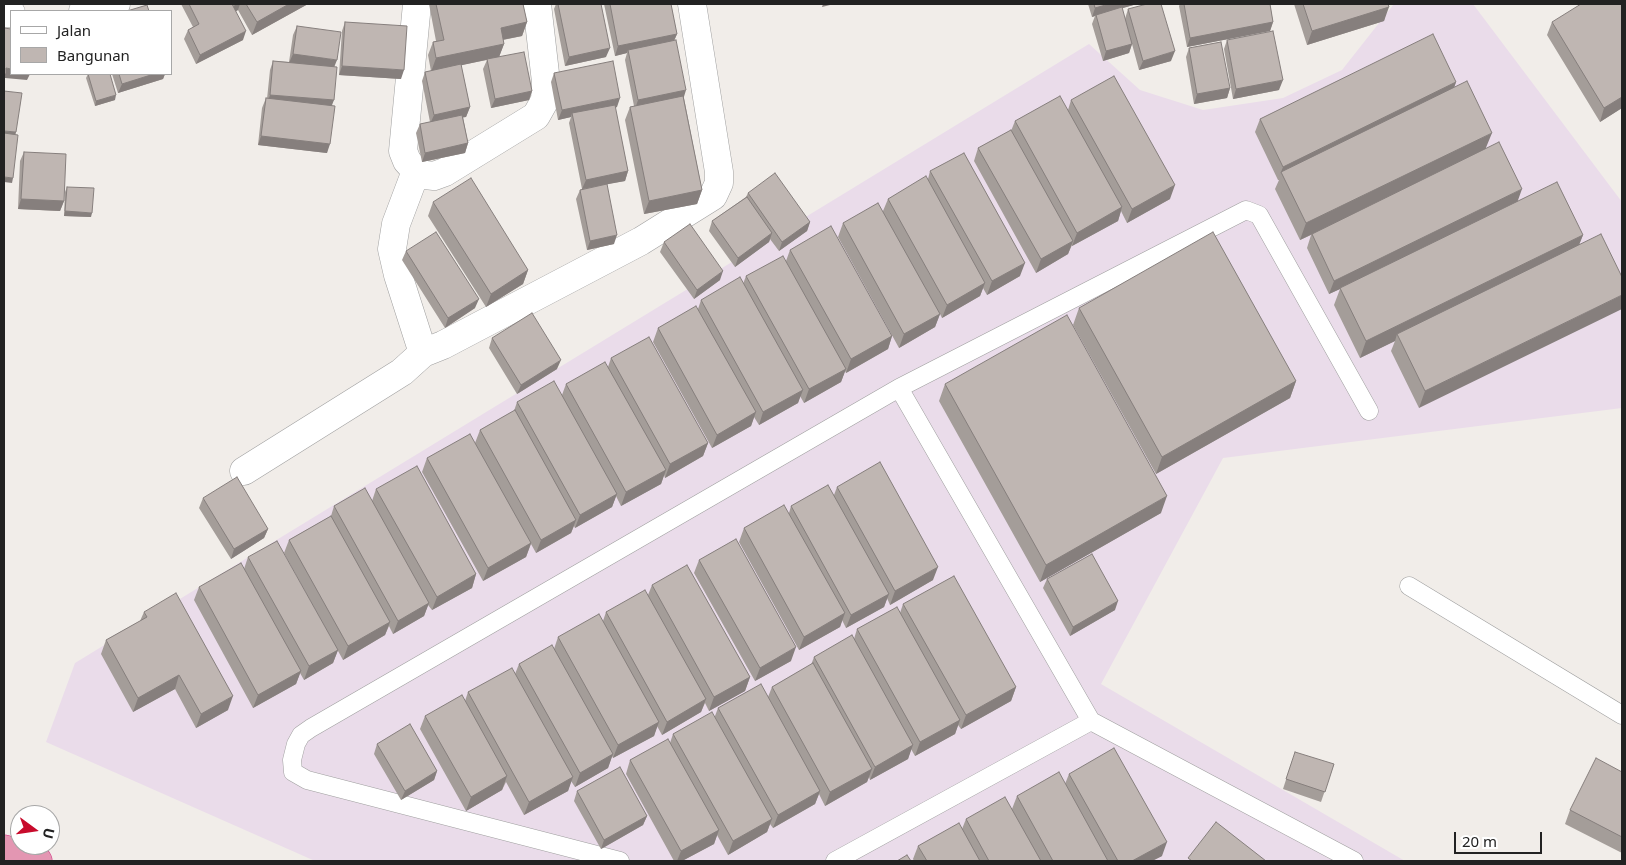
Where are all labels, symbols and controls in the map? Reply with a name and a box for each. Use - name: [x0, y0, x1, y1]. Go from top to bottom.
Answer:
- legend: [10, 10, 172, 75]
- text: Jalan: [57, 20, 91, 40]
- text: Bangunan: [57, 45, 130, 65]
- north arrow: [10, 805, 60, 855]
- scale bar: [1456, 822, 1544, 854]
- text: U: [39, 826, 60, 841]
- text: 20 m: [1462, 831, 1497, 851]

